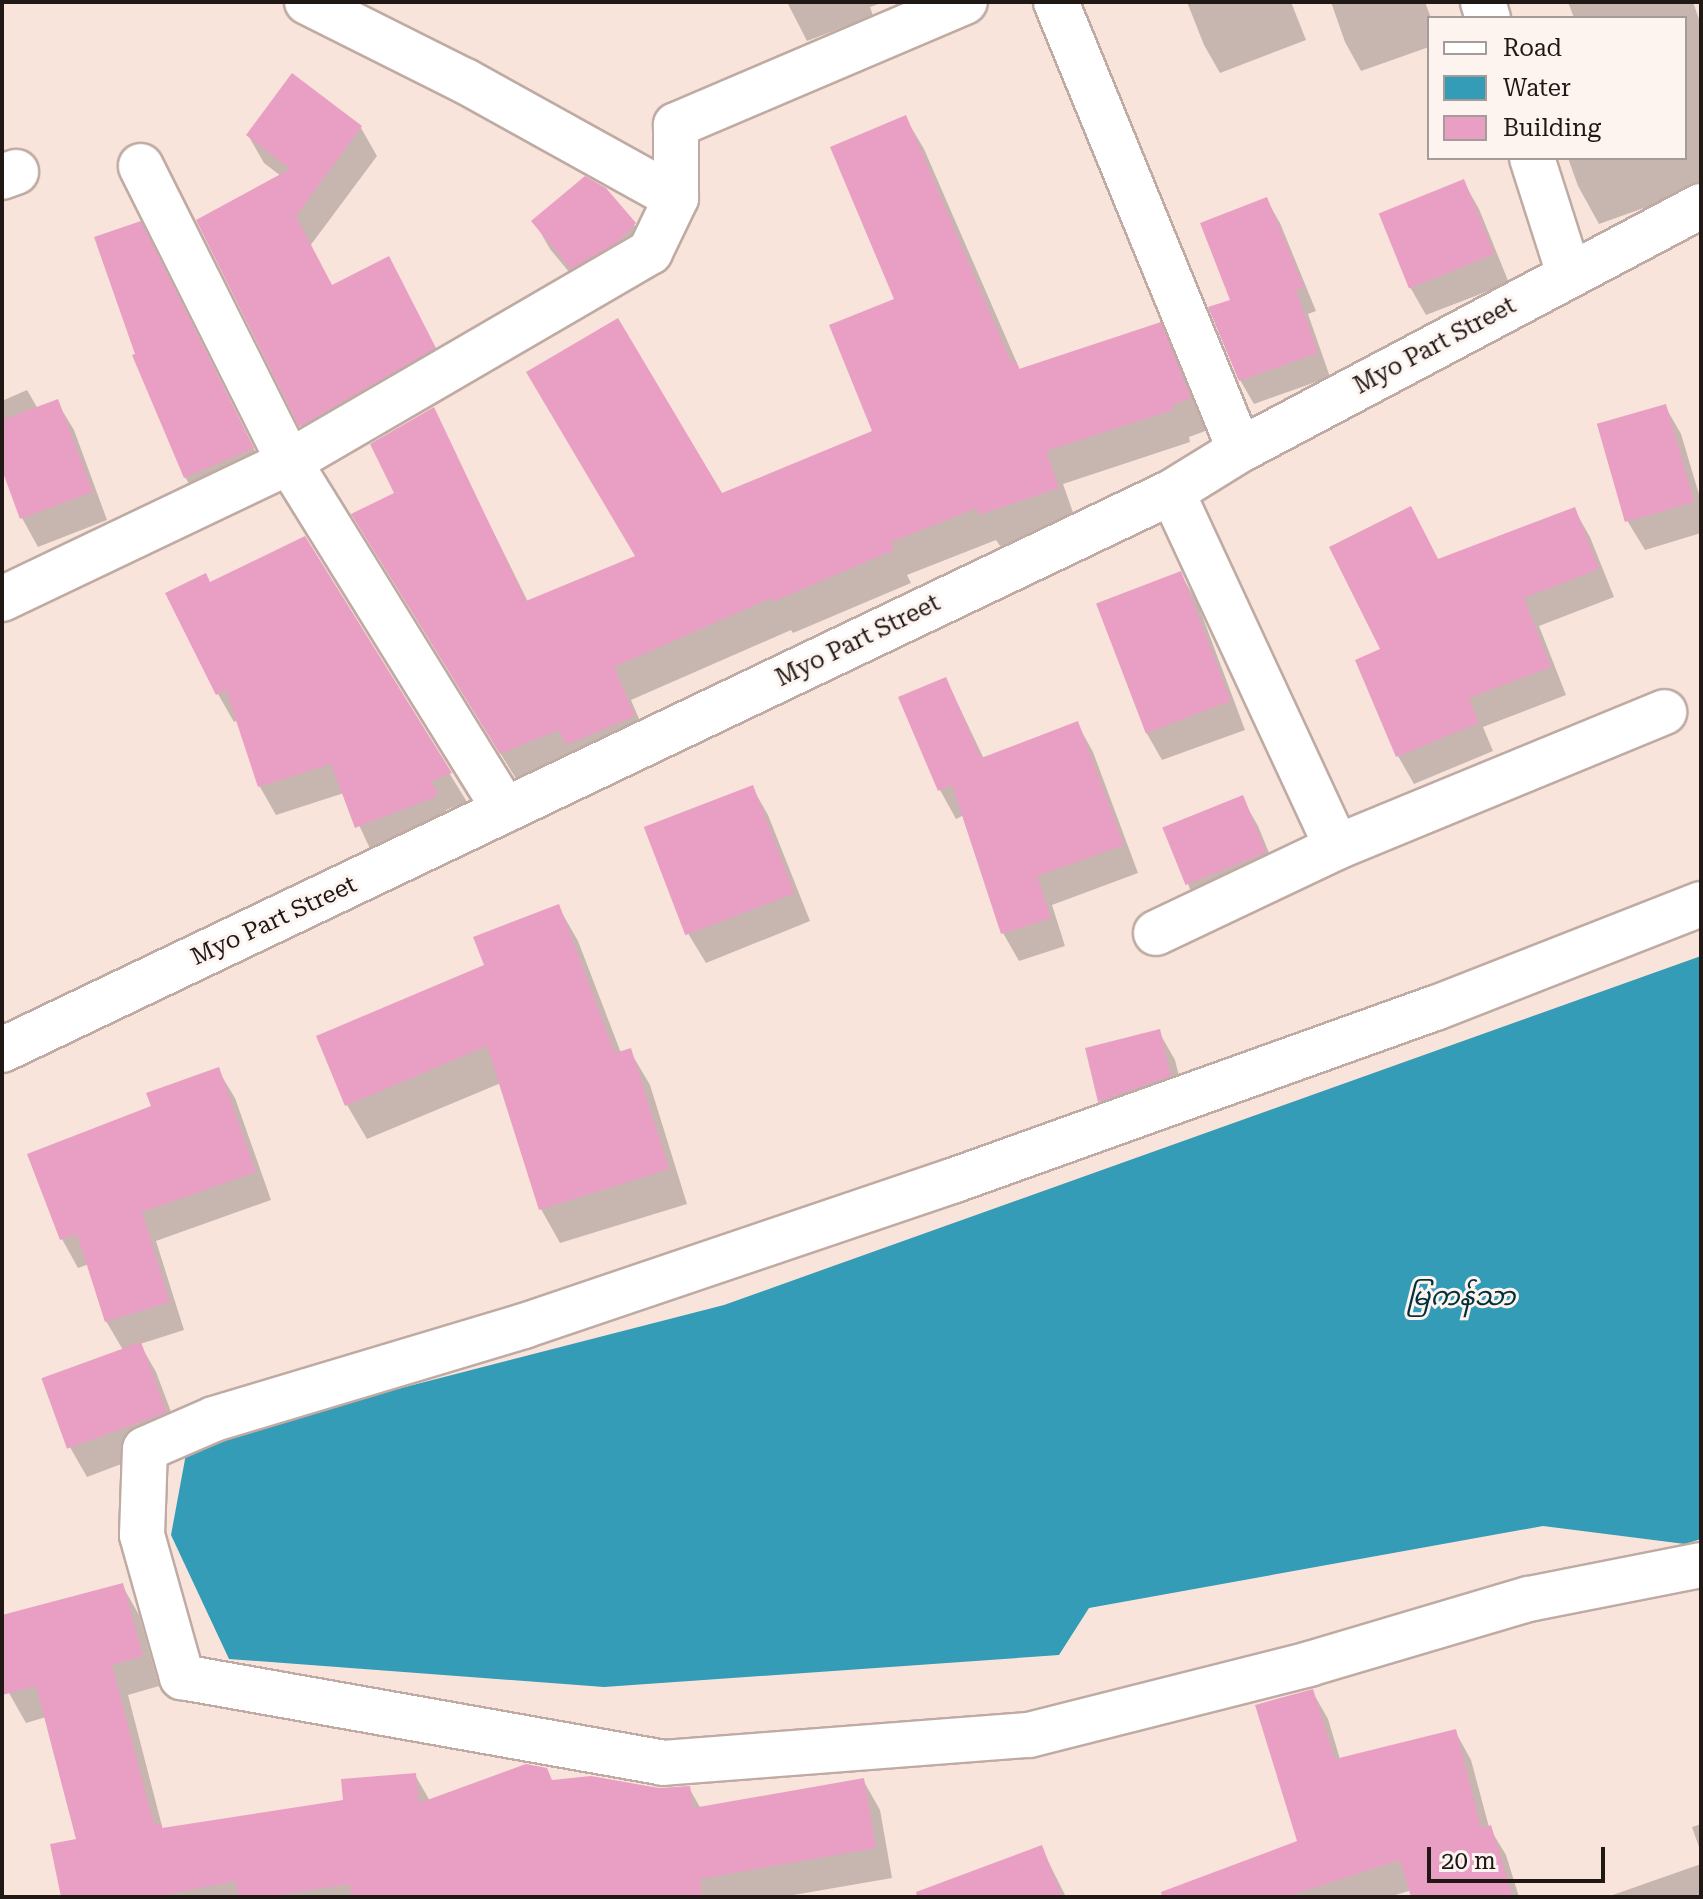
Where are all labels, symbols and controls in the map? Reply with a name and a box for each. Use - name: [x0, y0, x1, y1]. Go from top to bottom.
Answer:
- legend: [1427, 16, 1687, 160]
- text: Road: [1503, 34, 1562, 62]
- text: Water: [1503, 74, 1571, 102]
- text: Building: [1503, 114, 1601, 142]
- street label: Myo Part Street: [1349, 291, 1521, 401]
- street label: Myo Part Street: [771, 589, 945, 693]
- street label: Myo Part Street: [187, 870, 361, 972]
- water label: မြကန်သာ: [1407, 1281, 1515, 1313]
- scale bar: [1431, 1831, 1609, 1881]
- text: 20 m: [1441, 1847, 1496, 1875]

